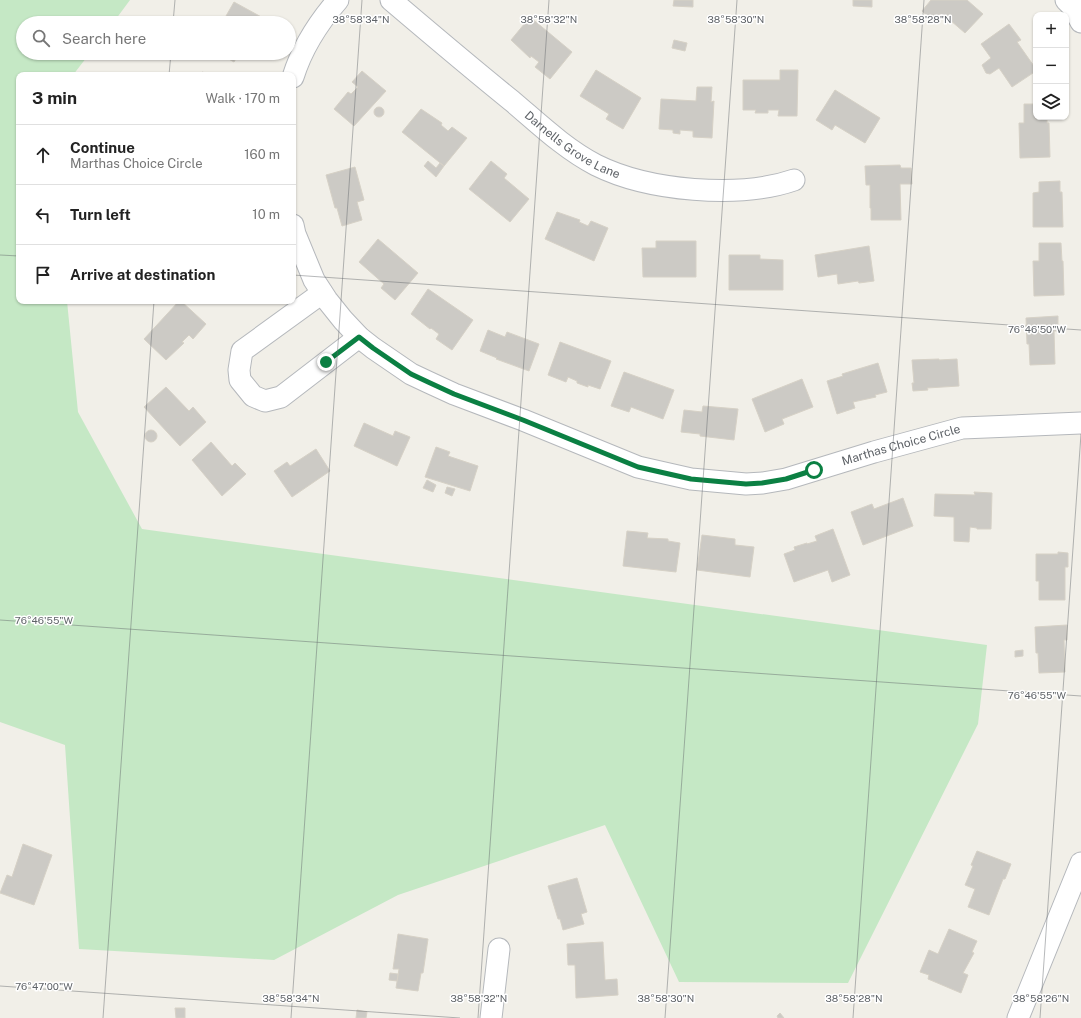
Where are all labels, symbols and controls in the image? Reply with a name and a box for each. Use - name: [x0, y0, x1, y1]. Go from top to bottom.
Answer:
- map controls: [1033, 12, 1069, 120]
- button: +: [1033, 12, 1069, 48]
- text: 38°58'34"N: [332, 13, 390, 25]
- text: 38°58'32"N: [521, 13, 577, 25]
- text: 38°58'30"N: [708, 13, 764, 25]
- text: 38°58'28"N: [895, 13, 951, 25]
- search box: [16, 16, 296, 60]
- icon: search: [30, 27, 52, 49]
- text: Search here: [62, 30, 146, 47]
- button: −: [1033, 48, 1069, 84]
- button: layers: [1033, 84, 1069, 120]
- text: 3 min: [32, 88, 77, 108]
- text: Walk · 170 m: [205, 91, 280, 106]
- street label: Darnells Grove Lane: [522, 108, 622, 181]
- text: Continue: [70, 139, 135, 156]
- icon: ahead: [32, 144, 54, 166]
- text: 160 m: [244, 147, 280, 162]
- text: Marthas Choice Circle: [70, 156, 203, 171]
- icon: left: [32, 204, 54, 226]
- text: Turn left: [70, 206, 131, 223]
- text: 10 m: [252, 207, 280, 222]
- icon: arrive: [32, 264, 54, 286]
- text: Arrive at destination: [70, 266, 215, 283]
- text: 76°46'50"W: [1008, 323, 1066, 335]
- route end: [317, 353, 335, 371]
- street label: Marthas Choice Circle: [840, 422, 962, 468]
- route start: [805, 461, 823, 479]
- text: 76°46'55"W: [15, 614, 74, 626]
- text: 76°46'55"W: [1008, 689, 1067, 701]
- text: 76°47'00"W: [15, 980, 73, 992]
- text: 38°58'34"N: [262, 992, 320, 1004]
- text: 38°58'32"N: [451, 992, 507, 1004]
- text: 38°58'30"N: [638, 992, 694, 1004]
- text: 38°58'28"N: [826, 992, 882, 1004]
- text: 38°58'26"N: [1013, 992, 1069, 1004]

